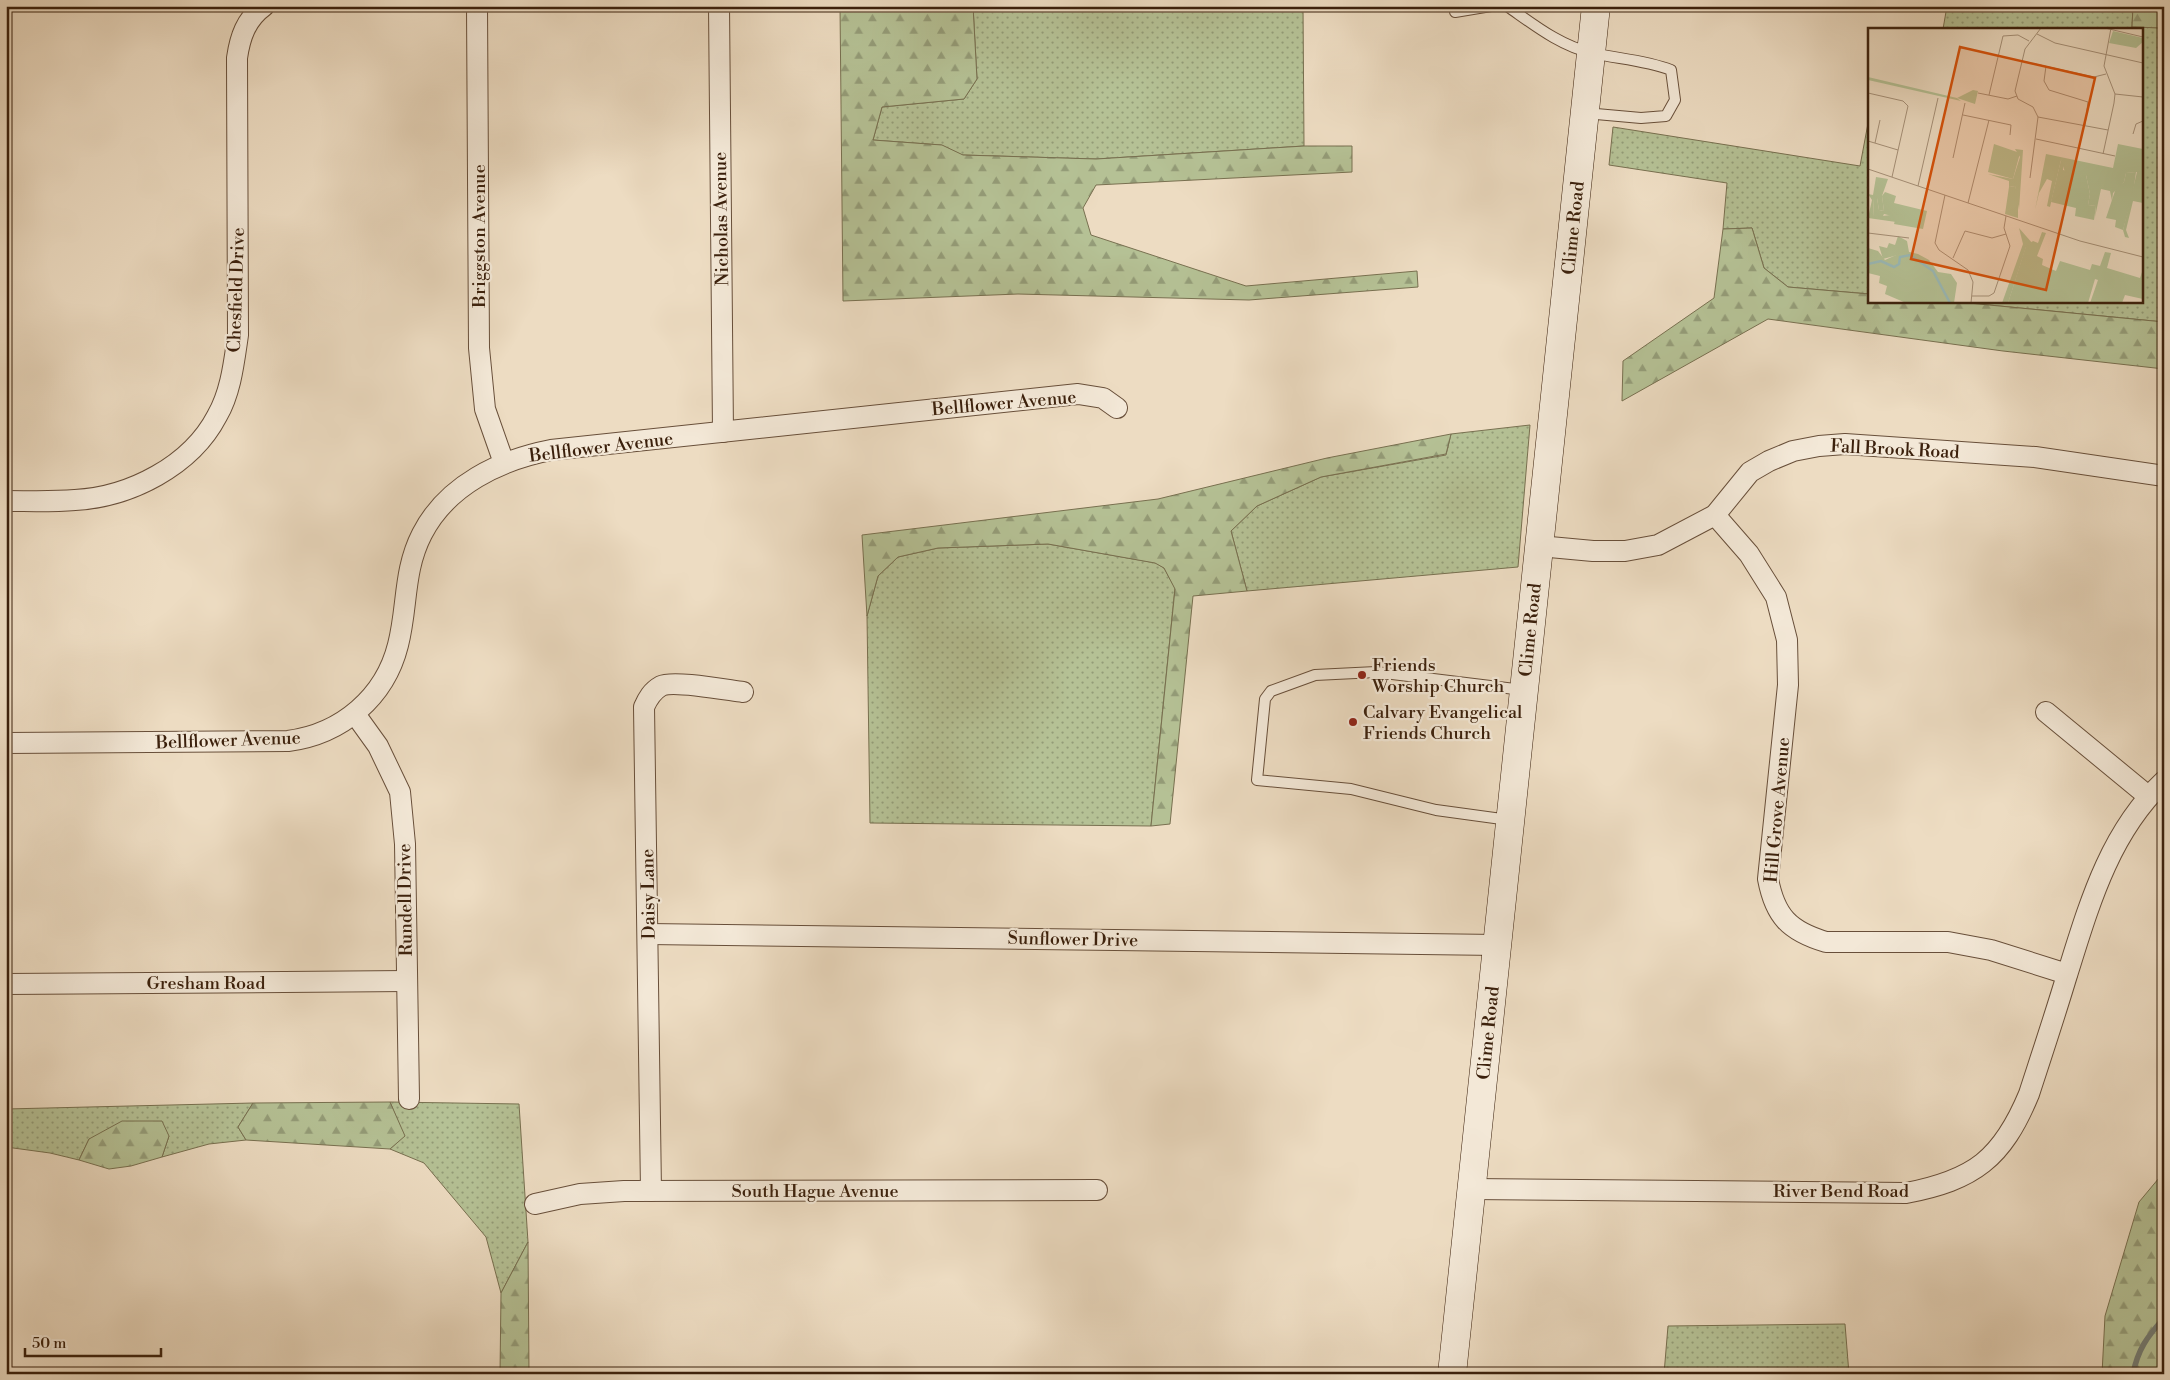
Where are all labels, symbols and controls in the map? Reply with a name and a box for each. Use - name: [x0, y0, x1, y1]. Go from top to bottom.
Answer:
- inset map: [1868, 28, 2142, 302]
- street label: Nicholas Avenue: [709, 152, 734, 286]
- street label: Briggston Avenue: [468, 164, 491, 309]
- street label: Clime Road: [1557, 179, 1590, 276]
- street label: Chesfield Drive: [223, 227, 250, 353]
- street label: Bellflower Avenue: [930, 386, 1077, 421]
- street label: Bellflower Avenue: [527, 427, 675, 468]
- street label: Fall Brook Road: [1830, 435, 1961, 464]
- street label: Clime Road: [1514, 581, 1547, 678]
- place label: Friends Worship Church: [1371, 654, 1505, 698]
- marker: Friends Worship Church: [1356, 669, 1368, 681]
- place label: Calvary Evangelical Friends Church: [1363, 701, 1523, 745]
- marker: Calvary Evangelical Friends Church: [1347, 716, 1359, 728]
- street label: Bellflower Avenue: [154, 726, 301, 755]
- street label: Hill Grove Avenue: [1760, 736, 1795, 884]
- street label: Rundell Drive: [393, 843, 418, 957]
- street label: Daisy Lane: [636, 849, 661, 939]
- street label: Sunflower Drive: [1007, 927, 1139, 952]
- street label: Gresham Road: [147, 972, 266, 995]
- street label: Clime Road: [1472, 984, 1505, 1081]
- street label: South Hague Avenue: [732, 1180, 898, 1203]
- street label: River Bend Road: [1773, 1180, 1910, 1203]
- scale bar: [25, 1325, 161, 1357]
- text: 50 m: [32, 1334, 66, 1353]

